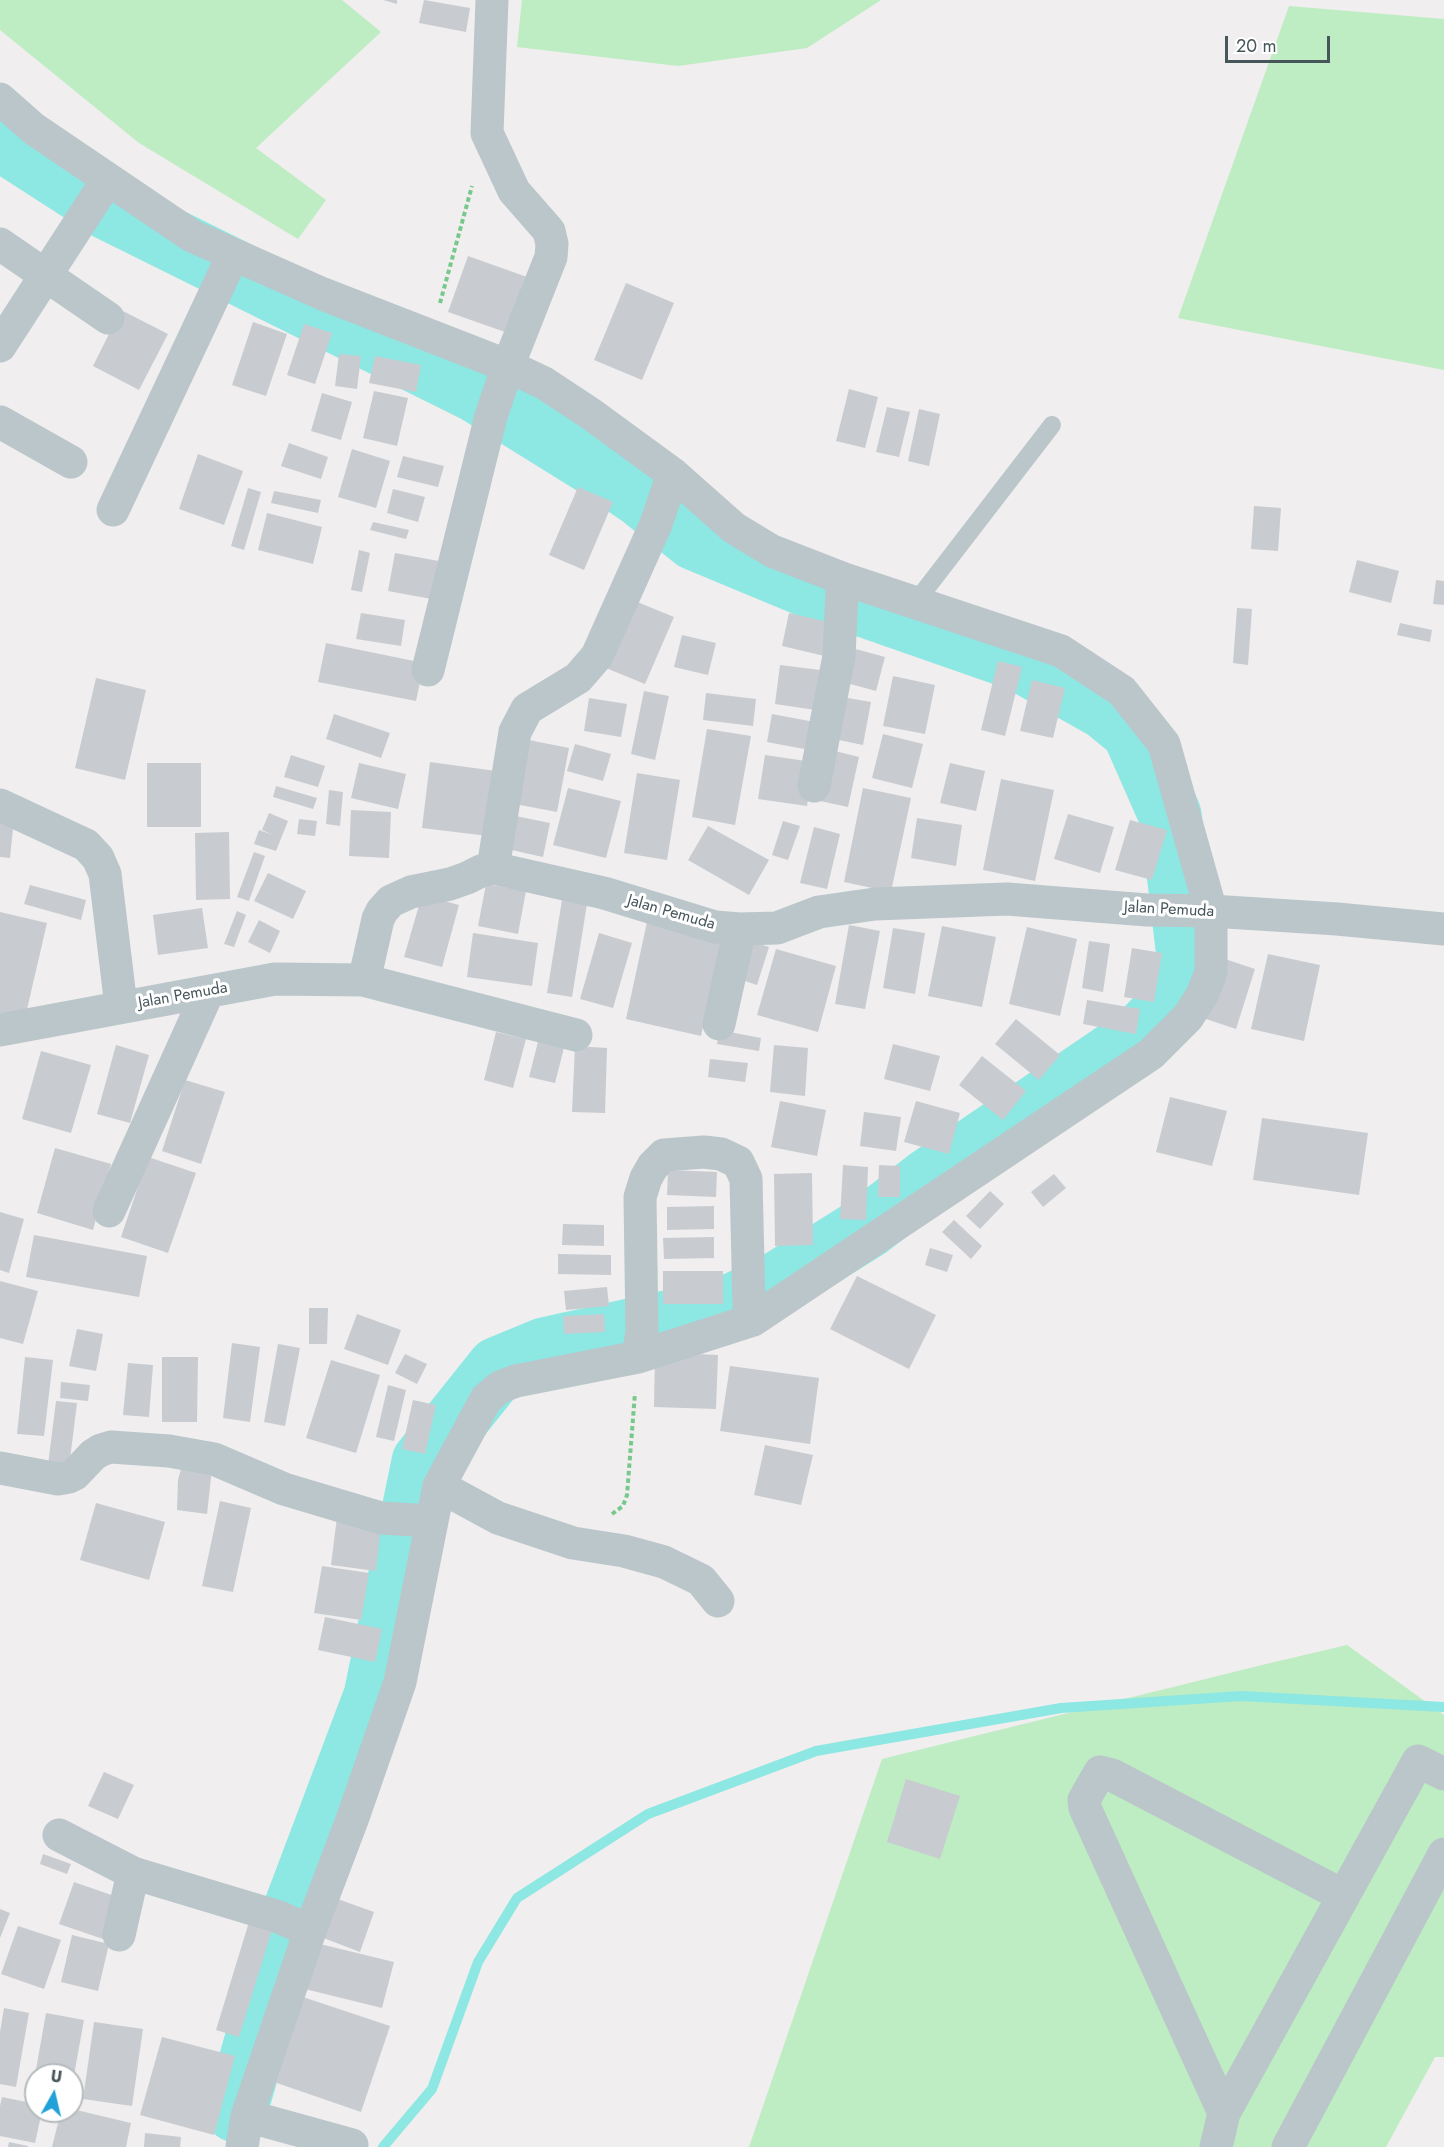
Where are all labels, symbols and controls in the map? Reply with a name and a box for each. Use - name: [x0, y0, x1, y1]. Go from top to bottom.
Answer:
- scale bar: [1228, 24, 1333, 62]
- text: 20 m: [1236, 33, 1276, 59]
- street label: Jalan Pemuda: [625, 891, 717, 935]
- street label: Jalan Pemuda: [1123, 898, 1215, 922]
- street label: Jalan Pemuda: [137, 979, 229, 1013]
- north arrow: [24, 2063, 84, 2123]
- text: U: [49, 2064, 63, 2089]

